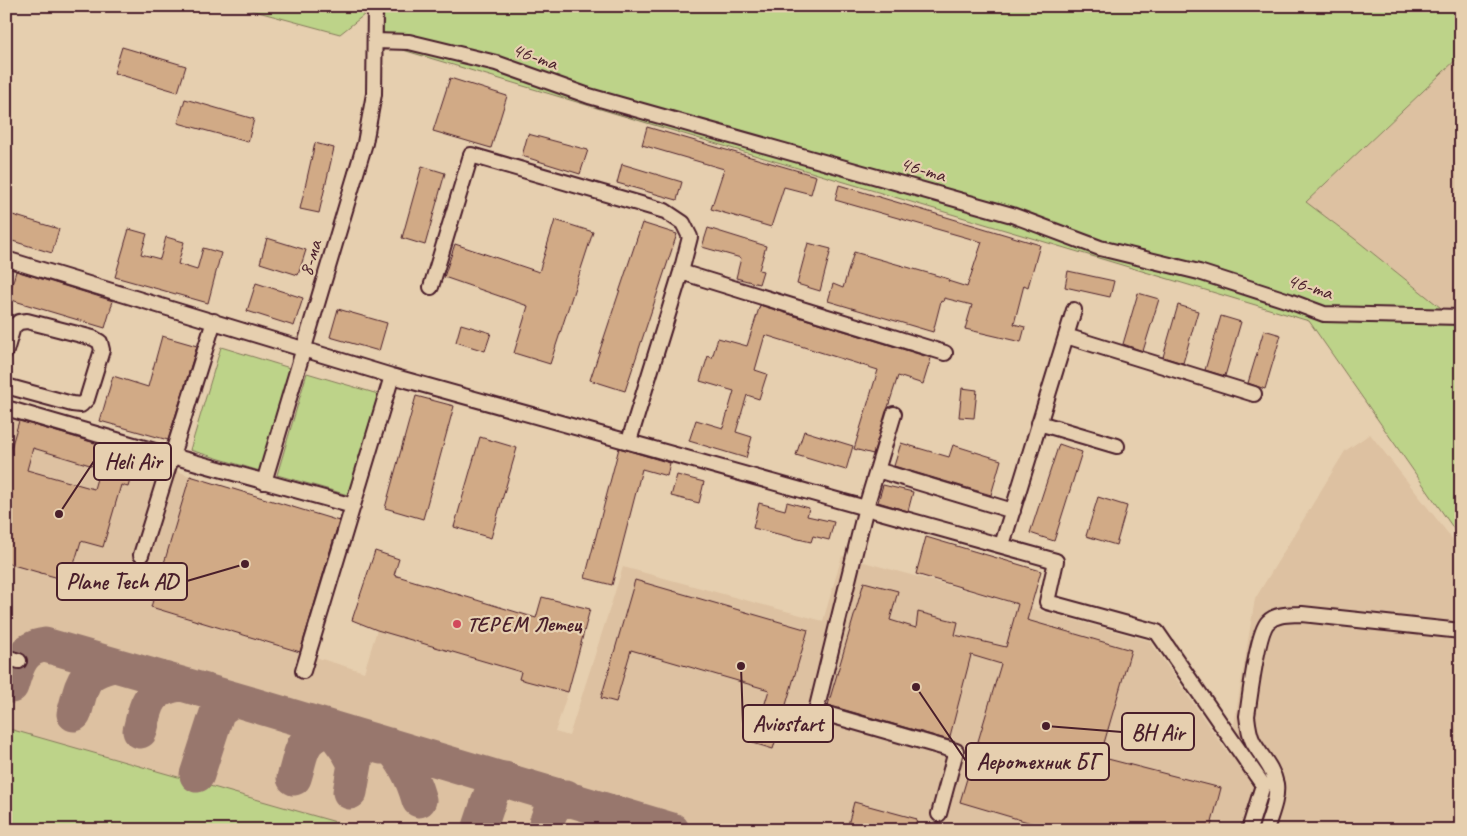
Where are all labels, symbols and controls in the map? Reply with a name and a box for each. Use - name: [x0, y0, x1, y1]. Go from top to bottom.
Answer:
- street label: 46-та: [509, 36, 563, 76]
- street label: 46-та: [897, 150, 951, 188]
- street label: 8-ма: [292, 235, 328, 279]
- street label: 46-та: [1284, 267, 1338, 306]
- callout: Heli Air: [94, 443, 171, 480]
- text: Heli Air: [104, 448, 164, 476]
- callout: Plane Tech AD: [57, 563, 187, 600]
- text: Plane Tech AD: [66, 568, 180, 596]
- place label: ТЕРЕМ Летец: [467, 611, 583, 637]
- marker: ТЕРЕМ Летец: [451, 618, 463, 630]
- callout: Aviostart: [743, 705, 833, 742]
- text: Aviostart: [753, 710, 826, 738]
- callout: BH Air: [1122, 713, 1194, 750]
- text: BH Air: [1132, 719, 1188, 747]
- callout: Аеротехник БГ: [966, 743, 1109, 780]
- text: Аеротехник БГ: [977, 748, 1104, 776]

